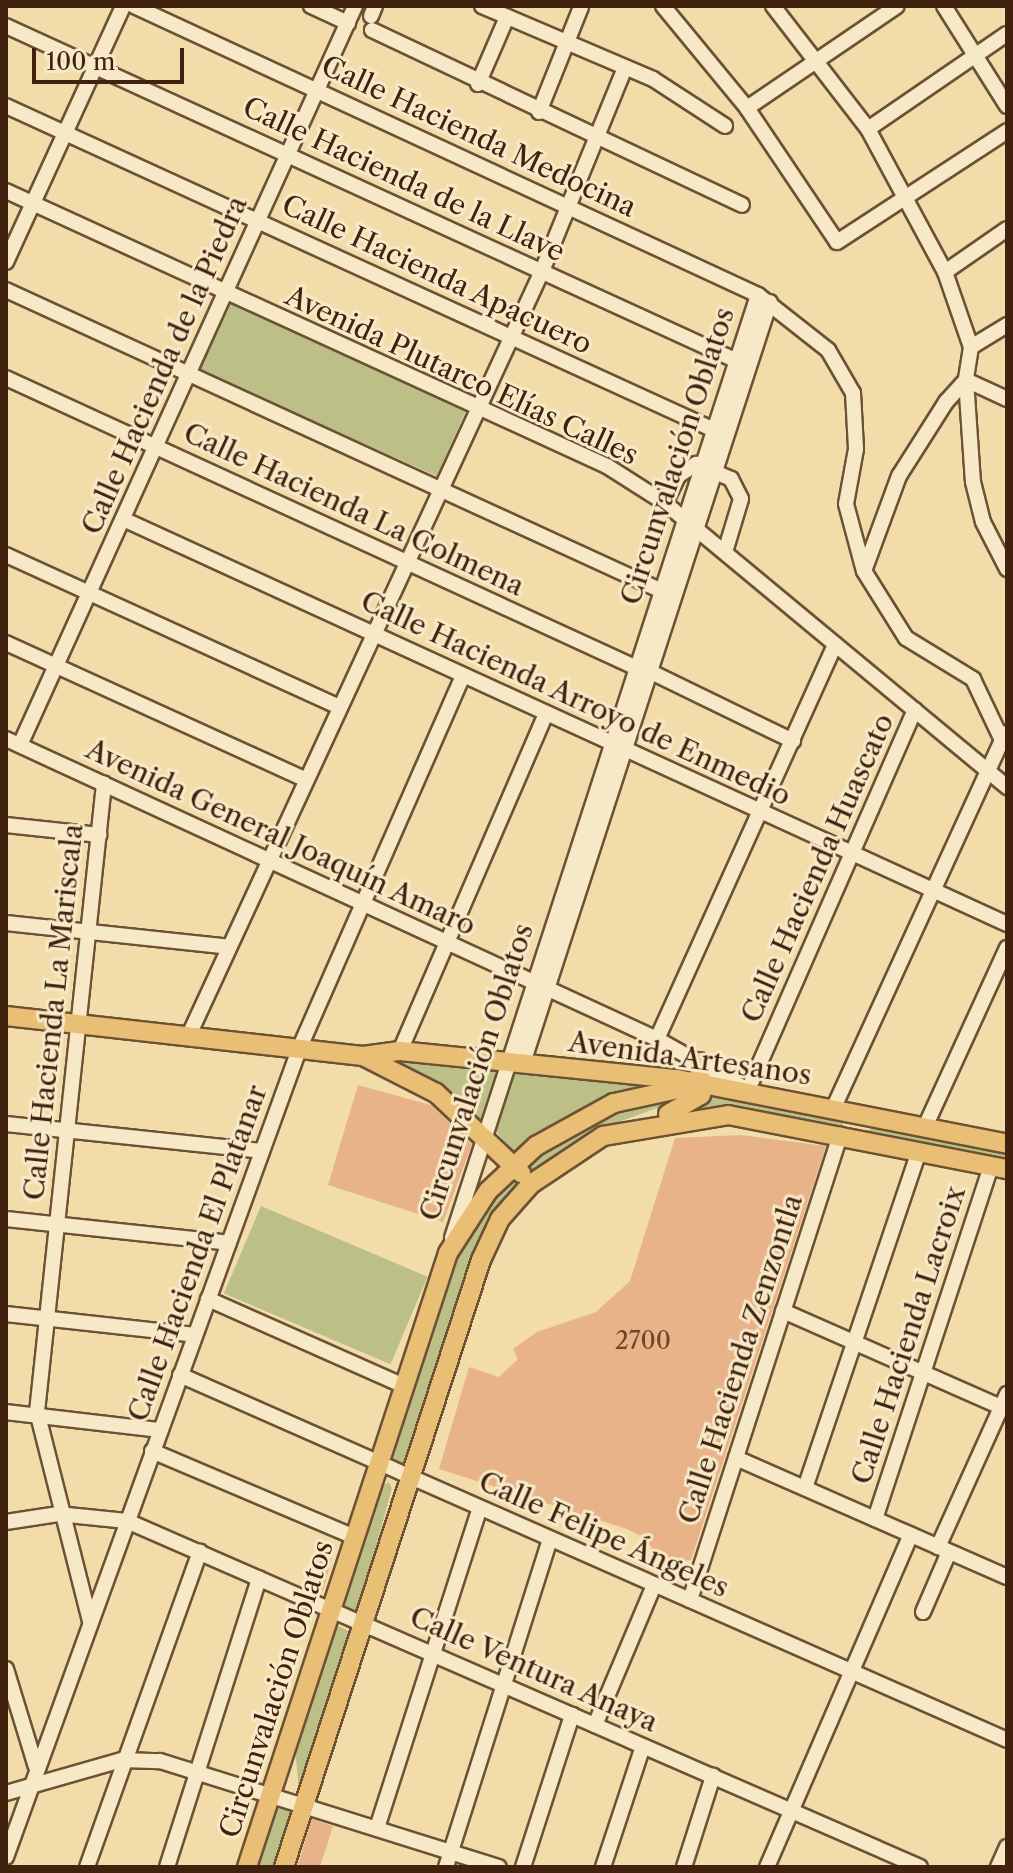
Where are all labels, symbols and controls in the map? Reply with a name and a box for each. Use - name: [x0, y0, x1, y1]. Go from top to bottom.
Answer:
- scale bar: [36, 32, 188, 82]
- text: 100 m: [46, 47, 115, 76]
- street label: Calle Hacienda Medocina: [316, 48, 642, 224]
- street label: Calle Hacienda de la Llave: [237, 89, 571, 269]
- street label: Calle Hacienda Apacuero: [276, 187, 598, 361]
- street label: Calle Hacienda de la Piedra: [74, 190, 254, 540]
- street label: Avenida Plutarco Elías Calles: [280, 278, 644, 472]
- street label: Circunvalación Oblatos: [613, 303, 741, 609]
- street label: Calle Hacienda La Colmena: [178, 415, 530, 603]
- street label: Calle Hacienda Arroyo de Enmedio: [355, 583, 797, 813]
- street label: Calle Hacienda Huascato: [734, 708, 900, 1028]
- street label: Avenida General Joaquín Amaro: [80, 731, 482, 943]
- street label: Calle Hacienda La Mariscala: [16, 822, 90, 1202]
- street label: Circunvalación Oblatos: [412, 919, 540, 1225]
- street label: Avenida Artesanos: [566, 1024, 814, 1092]
- street label: Calle Hacienda El Platanar: [120, 1080, 274, 1426]
- street label: Calle Hacienda Lacroix: [844, 1182, 972, 1488]
- street label: Calle Hacienda Zenzontla: [671, 1190, 809, 1528]
- house number: 2700: [615, 1327, 671, 1355]
- street label: Calle Felipe Ángeles: [473, 1464, 735, 1604]
- street label: Circunvalación Oblatos: [212, 1536, 340, 1842]
- street label: Calle Ventura Anaya: [404, 1599, 664, 1739]

